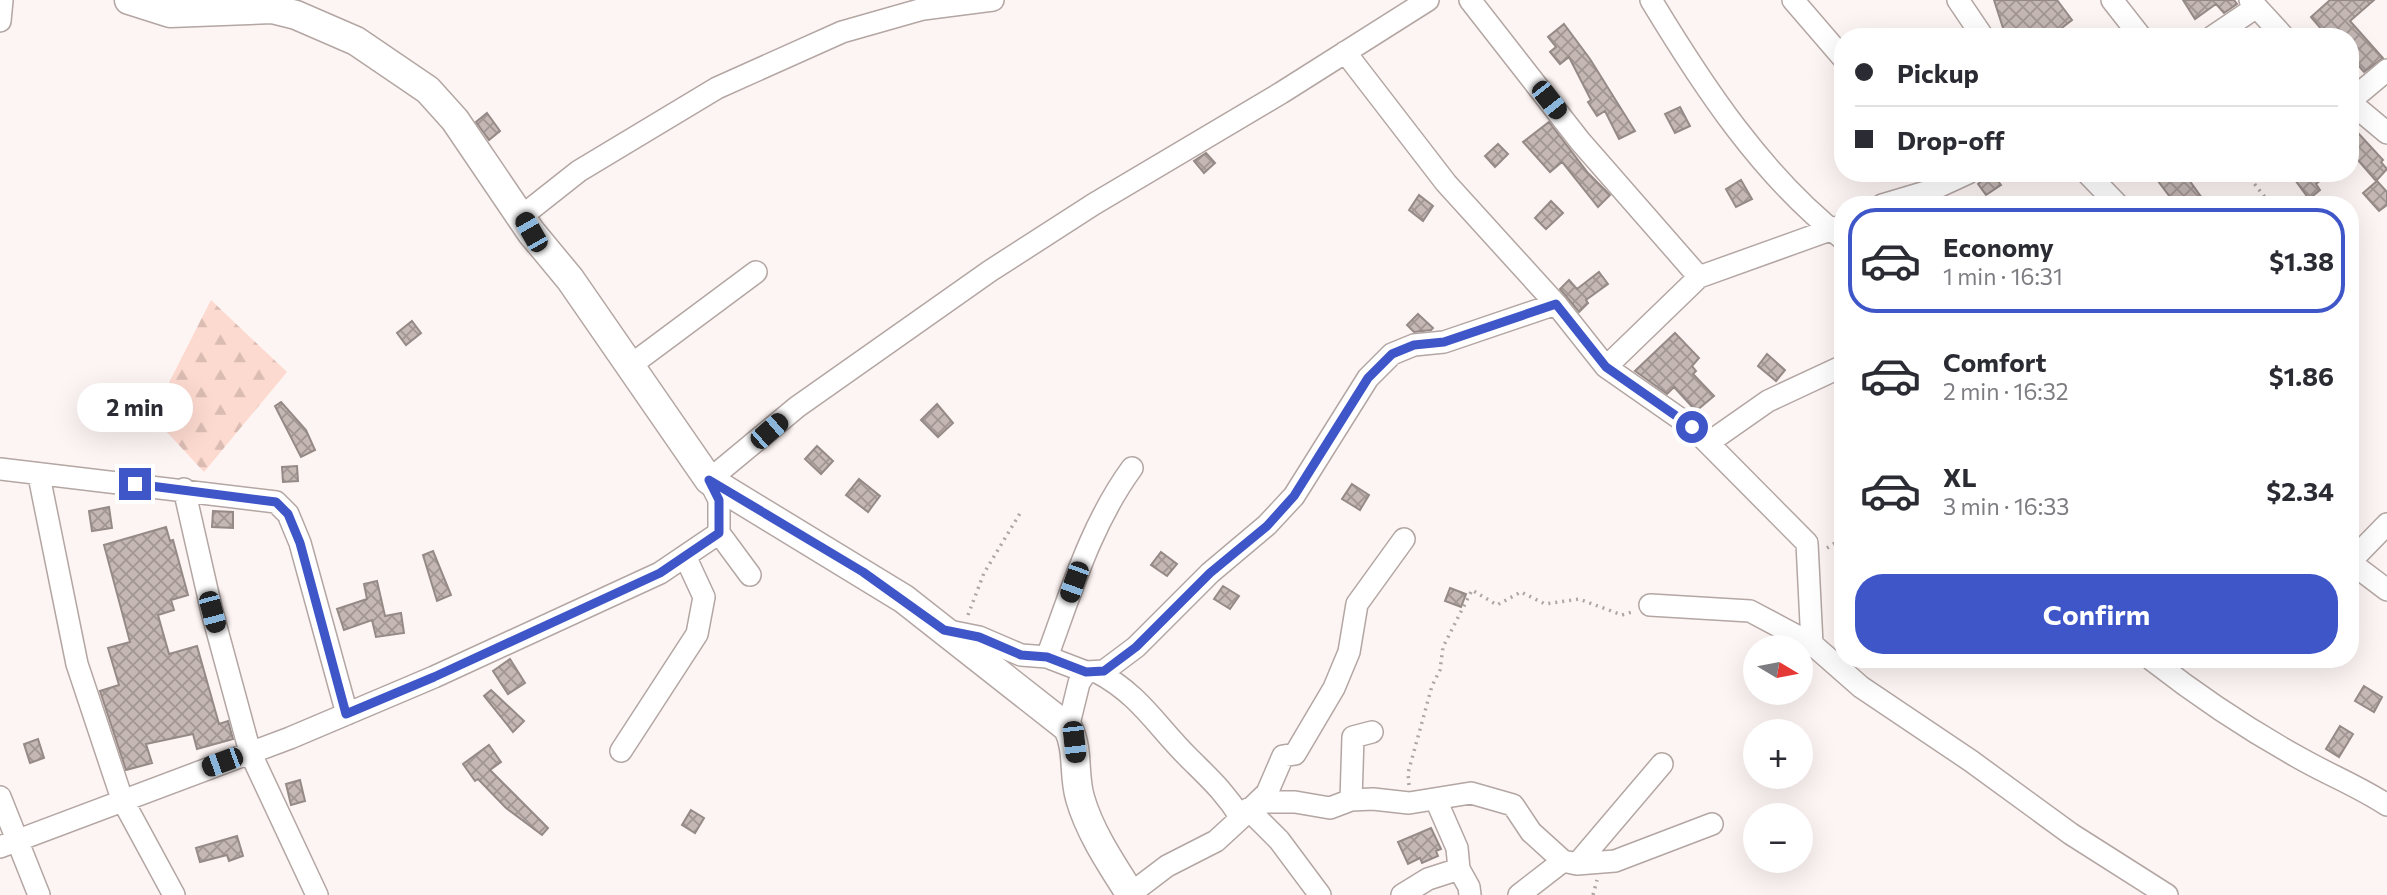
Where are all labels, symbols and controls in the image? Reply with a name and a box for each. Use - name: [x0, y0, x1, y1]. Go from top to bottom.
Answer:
- text: Pickup: [1897, 57, 1979, 88]
- car: [1528, 77, 1571, 123]
- text: Drop-off: [1897, 124, 2004, 155]
- car: [512, 209, 551, 255]
- icon: car: [1859, 229, 1922, 292]
- text: Economy: [1943, 231, 2054, 262]
- text: $1.38: [2269, 245, 2334, 276]
- text: 1 min · 16:31: [1943, 262, 2063, 290]
- icon: car: [1859, 344, 1922, 407]
- text: Comfort: [1943, 346, 2046, 377]
- text: $1.86: [2269, 360, 2334, 391]
- text: 2 min · 16:32: [1943, 377, 2069, 405]
- callout: 2 min: [77, 382, 193, 432]
- text: 2 min: [106, 393, 164, 421]
- car: [747, 409, 792, 453]
- route start: [1676, 411, 1708, 443]
- icon: car: [1859, 459, 1922, 522]
- text: XL: [1943, 461, 1977, 492]
- route end: [119, 468, 151, 500]
- text: $2.34: [2266, 475, 2334, 506]
- text: 3 min · 16:33: [1943, 492, 2069, 520]
- car: [1057, 559, 1092, 605]
- button: Confirm: [1855, 574, 2338, 654]
- car: [197, 589, 228, 635]
- north arrow: [1743, 635, 1813, 705]
- map controls: [1743, 635, 1813, 873]
- button: +: [1743, 719, 1813, 789]
- car: [1062, 720, 1087, 764]
- car: [199, 745, 246, 779]
- button: −: [1743, 803, 1813, 873]

